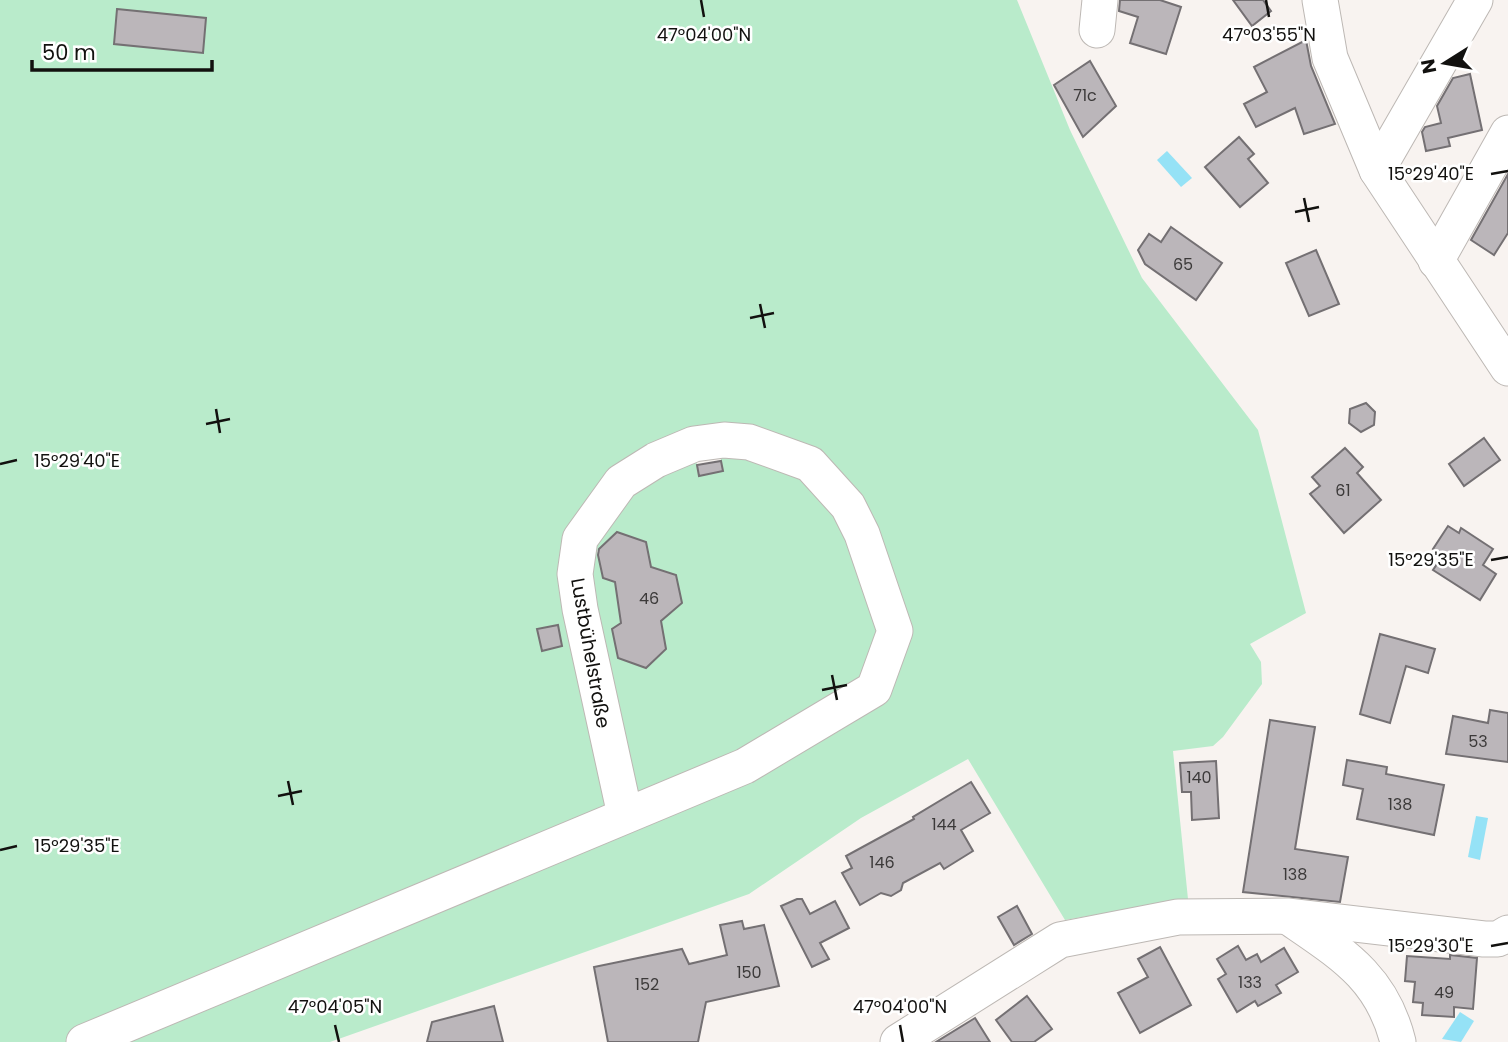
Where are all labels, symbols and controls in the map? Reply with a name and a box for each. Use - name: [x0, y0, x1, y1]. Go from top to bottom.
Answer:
- text: 47°04'00"N: [657, 22, 751, 47]
- text: 47°03'55"N: [1222, 22, 1316, 47]
- scale bar: [32, 28, 212, 72]
- north arrow: [1410, 28, 1480, 98]
- text: 50 m: [42, 38, 96, 67]
- text: N: [1414, 57, 1443, 76]
- house number: 71c: [1073, 84, 1097, 107]
- text: 15°29'40"E: [1388, 161, 1474, 186]
- house number: 65: [1173, 253, 1193, 276]
- text: 15°29'40"E: [34, 448, 120, 473]
- house number: 61: [1335, 479, 1351, 502]
- text: 15°29'35"E: [1388, 547, 1474, 572]
- street label: Lustbühelstraße: [564, 576, 617, 730]
- house number: 46: [639, 587, 659, 610]
- house number: 53: [1468, 730, 1488, 753]
- house number: 140: [1186, 766, 1212, 789]
- house number: 138: [1388, 793, 1412, 816]
- house number: 144: [931, 813, 957, 836]
- text: 15°29'35"E: [34, 833, 120, 858]
- house number: 146: [869, 851, 895, 874]
- house number: 138: [1283, 863, 1307, 886]
- text: 15°29'30"E: [1388, 933, 1474, 958]
- house number: 150: [736, 961, 762, 984]
- house number: 133: [1238, 971, 1262, 994]
- house number: 152: [635, 973, 659, 996]
- house number: 49: [1434, 981, 1454, 1004]
- text: 47°04'05"N: [288, 994, 382, 1019]
- text: 47°04'00"N: [853, 994, 947, 1019]

